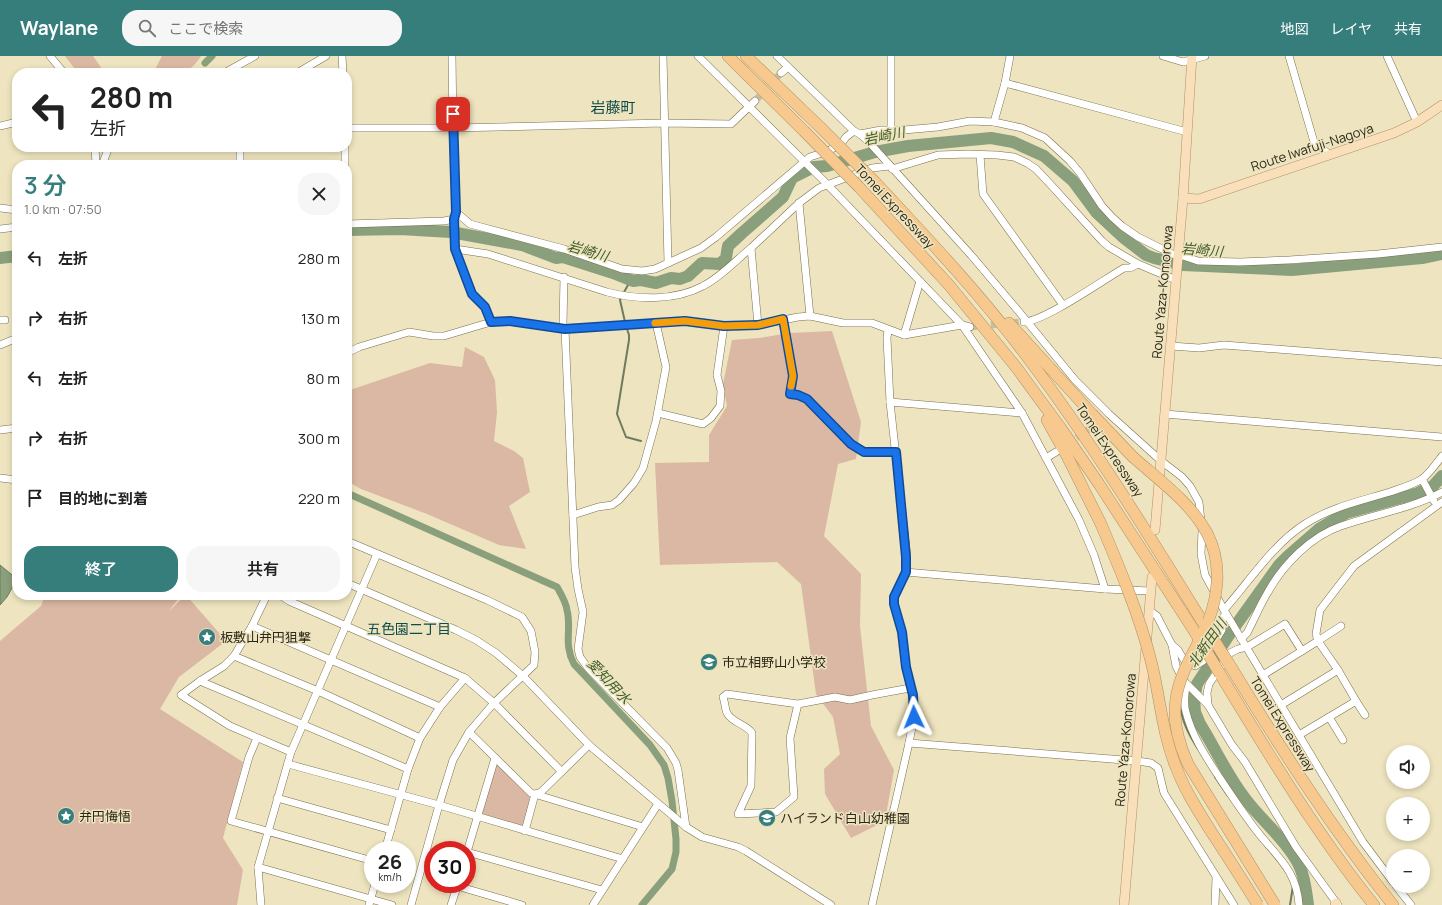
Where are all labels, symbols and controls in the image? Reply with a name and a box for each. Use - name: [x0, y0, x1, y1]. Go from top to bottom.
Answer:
- search box: [122, 10, 402, 46]
- text: Waylane: [20, 15, 98, 41]
- icon: search: [136, 17, 158, 39]
- text: ここで検索: [168, 18, 243, 39]
- text: 地図: [1280, 19, 1308, 38]
- text: レイヤ: [1330, 19, 1372, 38]
- text: 共有: [1394, 19, 1422, 38]
- text: 280 m: [90, 78, 173, 116]
- icon: left: [24, 84, 76, 136]
- pin: [436, 97, 470, 131]
- district label: 岩藤町: [590, 97, 636, 118]
- icon: arrive: [442, 103, 464, 125]
- text: 左折: [90, 116, 126, 140]
- street label: Route Iwafuji-Nagoya: [1248, 119, 1376, 175]
- water label: 岩崎川: [861, 121, 908, 149]
- street label: Tomei Expressway: [851, 160, 939, 252]
- text: 3 分: [24, 168, 67, 201]
- button: close: [298, 173, 340, 215]
- text: 1.0 km · 07:50: [24, 200, 102, 218]
- street label: Route Yaza-Komorowa: [1147, 225, 1177, 359]
- water label: 岩崎川: [565, 236, 613, 266]
- water label: 岩崎川: [1180, 238, 1226, 261]
- icon: left: [24, 247, 46, 269]
- text: 左折: [58, 248, 88, 269]
- text: 280 m: [298, 248, 340, 269]
- icon: right: [24, 307, 46, 329]
- text: 右折: [58, 308, 88, 329]
- text: 130 m: [301, 308, 340, 329]
- icon: left: [24, 367, 46, 389]
- text: 左折: [58, 368, 88, 389]
- text: 80 m: [306, 368, 340, 389]
- street label: Tomei Expressway: [1072, 400, 1148, 500]
- icon: right: [24, 427, 46, 449]
- text: 右折: [58, 428, 88, 449]
- text: 300 m: [298, 428, 340, 449]
- icon: arrive: [24, 487, 46, 509]
- text: 目的地に到着: [58, 488, 148, 509]
- text: 220 m: [298, 488, 340, 509]
- button: 終了: [24, 546, 178, 592]
- button: 共有: [186, 546, 340, 592]
- water label: 北新田川: [1183, 613, 1232, 671]
- district label: 五色園二丁目: [367, 619, 451, 638]
- place icon: 板敷山弁円狙撃: [197, 627, 217, 647]
- place label: 板敷山弁円狙撃: [220, 628, 311, 646]
- school or university icon: 市立相野山小学校: [699, 652, 719, 672]
- place label: 市立相野山小学校: [722, 653, 826, 671]
- water label: 愛知用水: [583, 654, 637, 709]
- street label: Route Yaza-Komorowa: [1110, 673, 1140, 807]
- street label: Tomei Expressway: [1246, 673, 1320, 775]
- position arrow: [893, 696, 935, 738]
- map controls: [1386, 745, 1430, 893]
- button: sound: [1386, 745, 1430, 789]
- button: +: [1386, 797, 1430, 841]
- place icon: 弁円悔悟: [56, 806, 76, 826]
- place label: 弁円悔悟: [79, 807, 131, 825]
- school or university icon: ハイランド白山幼稚園: [757, 808, 777, 828]
- place label: ハイランド白山幼稚園: [780, 809, 910, 827]
- speed limit sign: 30: [424, 841, 476, 893]
- text: 26: [378, 848, 402, 875]
- button: −: [1386, 849, 1430, 893]
- text: km/h: [378, 870, 402, 884]

